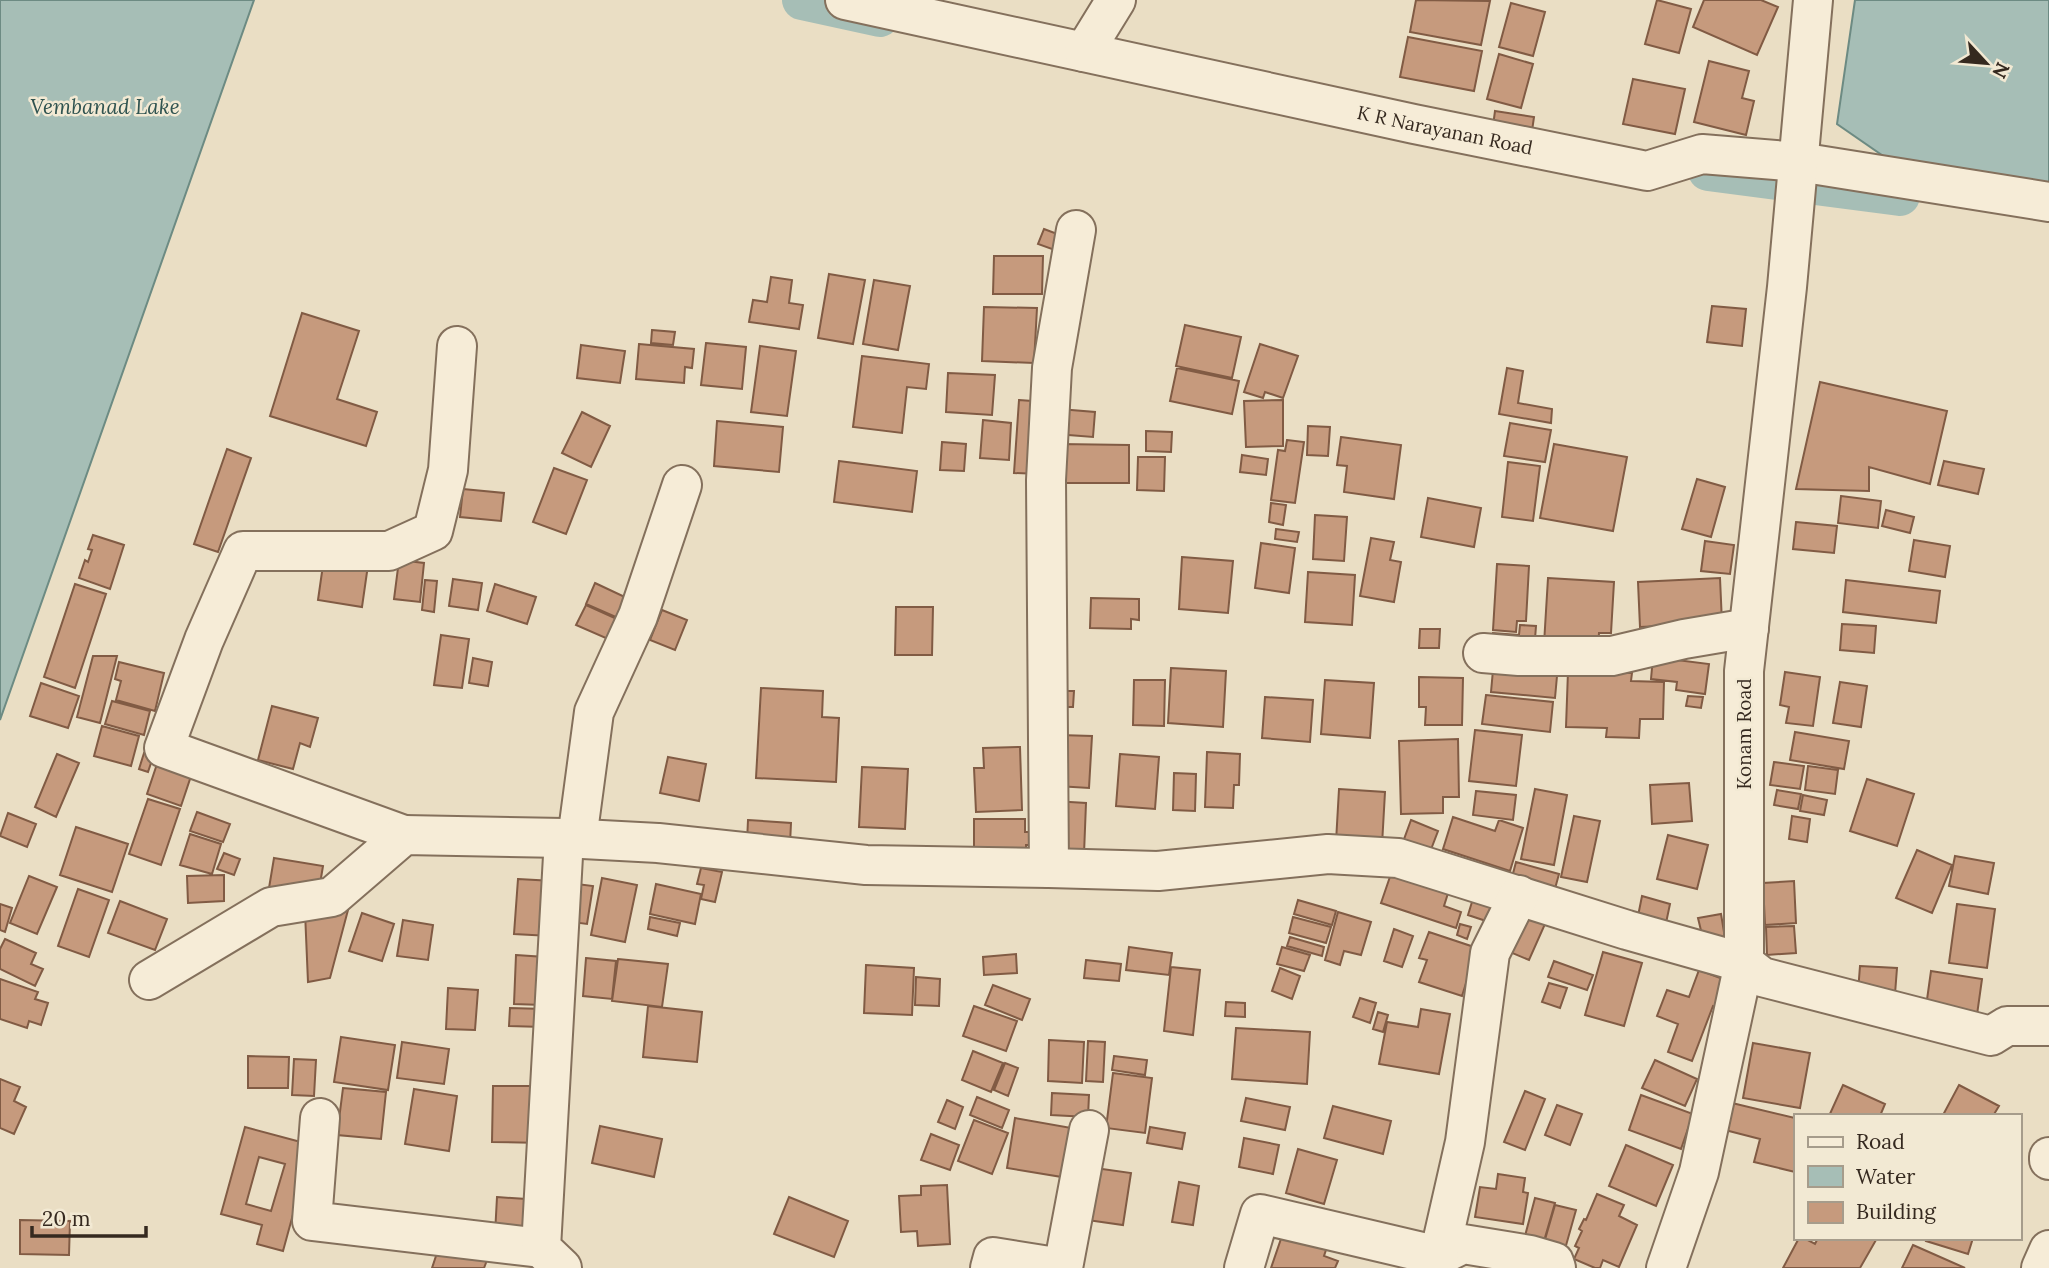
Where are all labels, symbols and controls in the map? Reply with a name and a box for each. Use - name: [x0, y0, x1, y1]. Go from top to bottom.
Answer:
- north arrow: [1951, 28, 2021, 98]
- text: N: [1987, 59, 2015, 83]
- water label: Vembanad Lake: [30, 93, 180, 120]
- street label: K R Narayanan Road: [1355, 100, 1535, 160]
- street label: Konam Road: [1732, 678, 1756, 790]
- legend: [1794, 1114, 2021, 1240]
- text: Road: [1856, 1128, 1905, 1155]
- text: Water: [1856, 1163, 1915, 1190]
- scale bar: [32, 1194, 145, 1238]
- text: Building: [1856, 1198, 1936, 1225]
- text: 20 m: [42, 1205, 91, 1232]

